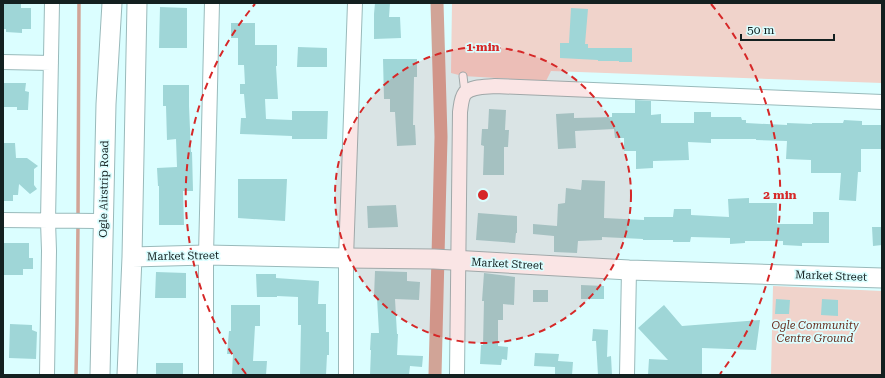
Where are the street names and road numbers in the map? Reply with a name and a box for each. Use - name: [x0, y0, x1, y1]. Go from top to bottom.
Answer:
- street label: Ogle Airstrip Road: [97, 140, 111, 238]
- street label: Market Street: [147, 249, 219, 263]
- street label: Market Street: [471, 256, 543, 272]
- street label: Market Street: [795, 268, 867, 284]

